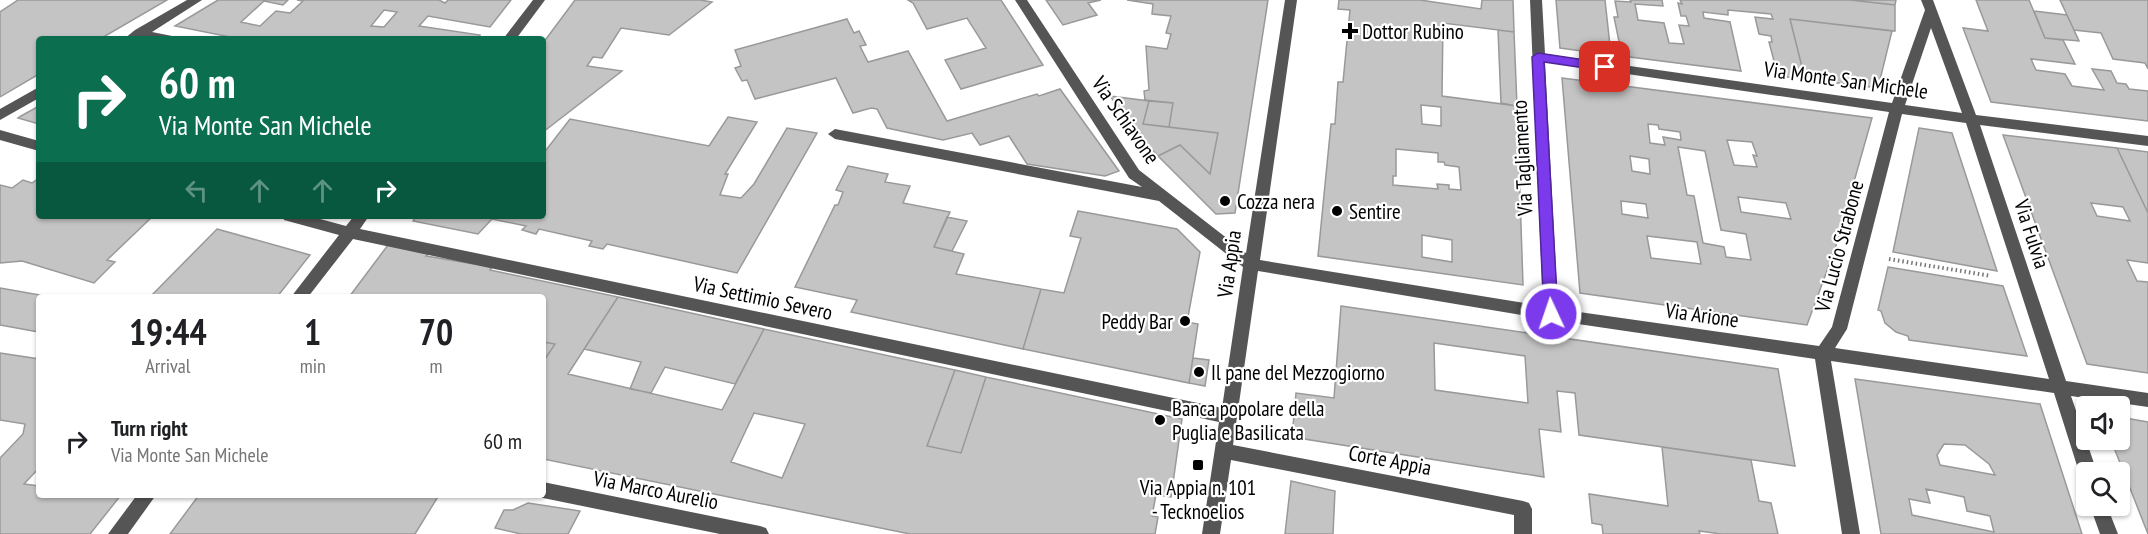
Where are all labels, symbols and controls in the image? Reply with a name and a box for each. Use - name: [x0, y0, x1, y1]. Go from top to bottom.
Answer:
- place label: Dottor Rubino: [1362, 18, 1464, 45]
- marker: Dottor Rubino: [1343, 24, 1357, 38]
- pin: [1579, 41, 1630, 92]
- icon: arrive: [1588, 50, 1621, 83]
- text: 60 m: [159, 55, 236, 110]
- street label: Via Monte San Michele: [1761, 55, 1930, 105]
- icon: right: [60, 60, 138, 138]
- street label: Via Schiavone: [1085, 70, 1166, 169]
- street label: Via Tagliamento: [1505, 99, 1539, 218]
- text: Via Monte San Michele: [159, 108, 372, 142]
- icon: left: [180, 174, 213, 207]
- icon: ahead: [243, 174, 276, 207]
- icon: ahead: [306, 174, 339, 207]
- icon: right: [369, 174, 402, 207]
- street label: Via Lucio Strabone: [1808, 177, 1870, 316]
- place label: Cozza nera: [1237, 188, 1315, 215]
- marker: Cozza nera: [1218, 194, 1232, 208]
- street label: Via Fulvia: [2008, 195, 2056, 272]
- place label: Sentire: [1349, 198, 1401, 225]
- marker: Sentire: [1330, 204, 1344, 218]
- street label: Via Appia: [1211, 229, 1247, 300]
- street label: Via Settimio Severo: [690, 270, 835, 326]
- position arrow: [1519, 282, 1583, 346]
- street label: Via Arione: [1663, 296, 1740, 334]
- text: 19:44: [129, 308, 207, 355]
- text: 1: [304, 308, 321, 355]
- text: 70: [419, 308, 453, 355]
- place label: Peddy Bar: [1101, 308, 1173, 335]
- marker: Peddy Bar: [1178, 314, 1192, 328]
- text: Arrival: [145, 353, 190, 379]
- text: min: [300, 353, 326, 379]
- text: m: [429, 353, 442, 379]
- place label: Il pane del Mezzogiorno: [1211, 359, 1385, 386]
- marker: Il pane del Mezzogiorno: [1192, 365, 1206, 379]
- place label: Banca popolare della Puglia e Basilicata: [1172, 395, 1324, 446]
- map controls: [2076, 396, 2130, 516]
- button: sound: [2076, 396, 2130, 450]
- marker: Banca popolare della Puglia e Basilicata: [1153, 413, 1167, 427]
- text: Turn right: [111, 414, 188, 442]
- icon: right: [60, 425, 93, 458]
- text: 60 m: [483, 427, 522, 455]
- street label: Corte Appia: [1346, 439, 1434, 481]
- text: Via Monte San Michele: [111, 442, 269, 468]
- marker: Via Appia n. 101 - Tecknoelios: [1191, 458, 1205, 472]
- button: search: [2076, 462, 2130, 516]
- street label: Via Marco Aurelio: [590, 464, 721, 515]
- place label: Via Appia n. 101 - Tecknoelios: [1139, 474, 1256, 525]

